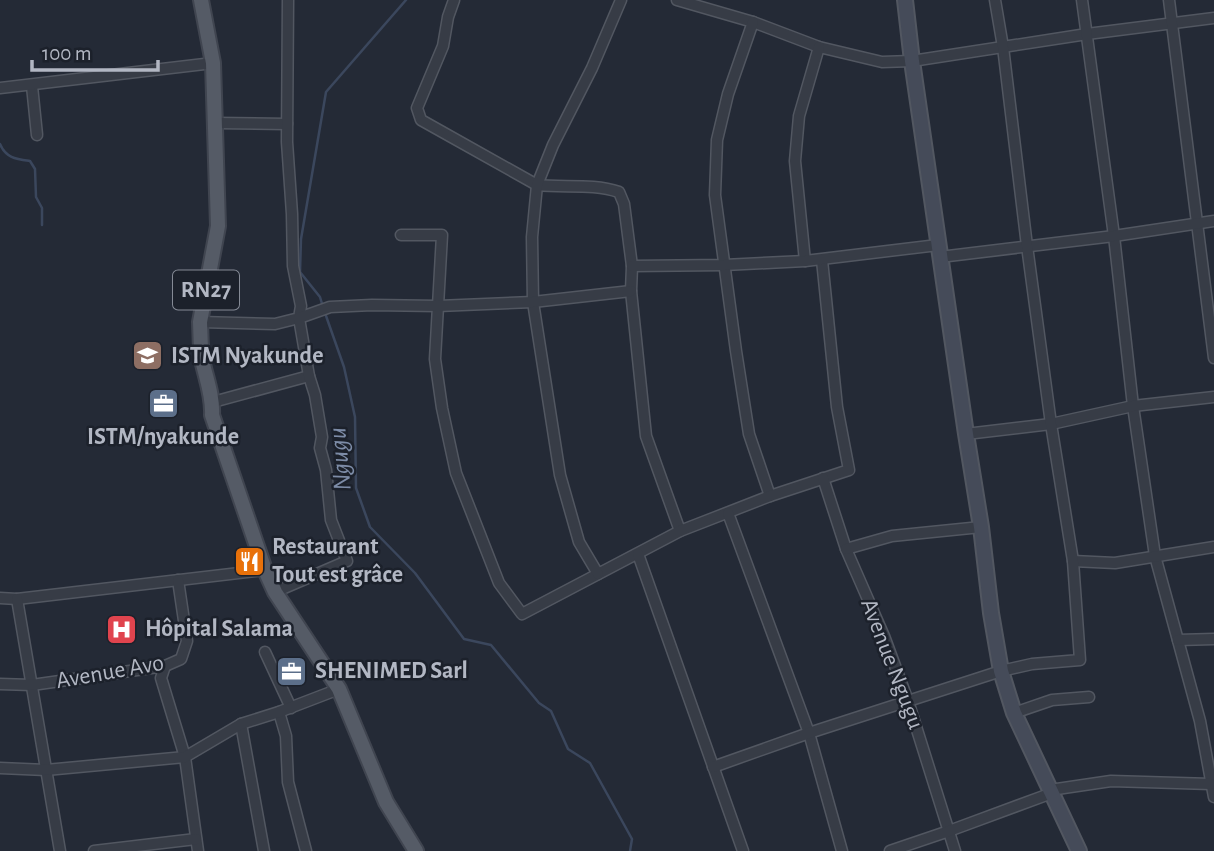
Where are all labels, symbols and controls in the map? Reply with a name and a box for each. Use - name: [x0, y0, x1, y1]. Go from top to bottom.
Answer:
- scale bar: [32, 28, 158, 72]
- text: 100 m: [42, 43, 92, 64]
- road number: RN27: [173, 270, 239, 310]
- school or university icon: ISTM Nyakunde: [131, 339, 165, 373]
- place label: ISTM Nyakunde: [171, 344, 323, 368]
- office icon: ISTM/nyakunde: [146, 386, 180, 420]
- place label: ISTM/nyakunde: [87, 425, 239, 449]
- water label: Ngugu: [324, 426, 356, 492]
- place label: Restaurant Tout est grâce: [272, 535, 403, 587]
- restaurant icon: Restaurant Tout est grâce: [232, 544, 266, 578]
- street label: Avenue Ngugu: [856, 595, 928, 733]
- hospital icon: Hôpital Salama: [105, 612, 139, 646]
- place label: Hôpital Salama: [145, 617, 293, 641]
- street label: Avenue Avo: [54, 651, 166, 693]
- office icon: SHENIMED Sarl: [275, 654, 309, 688]
- place label: SHENIMED Sarl: [315, 659, 468, 683]

